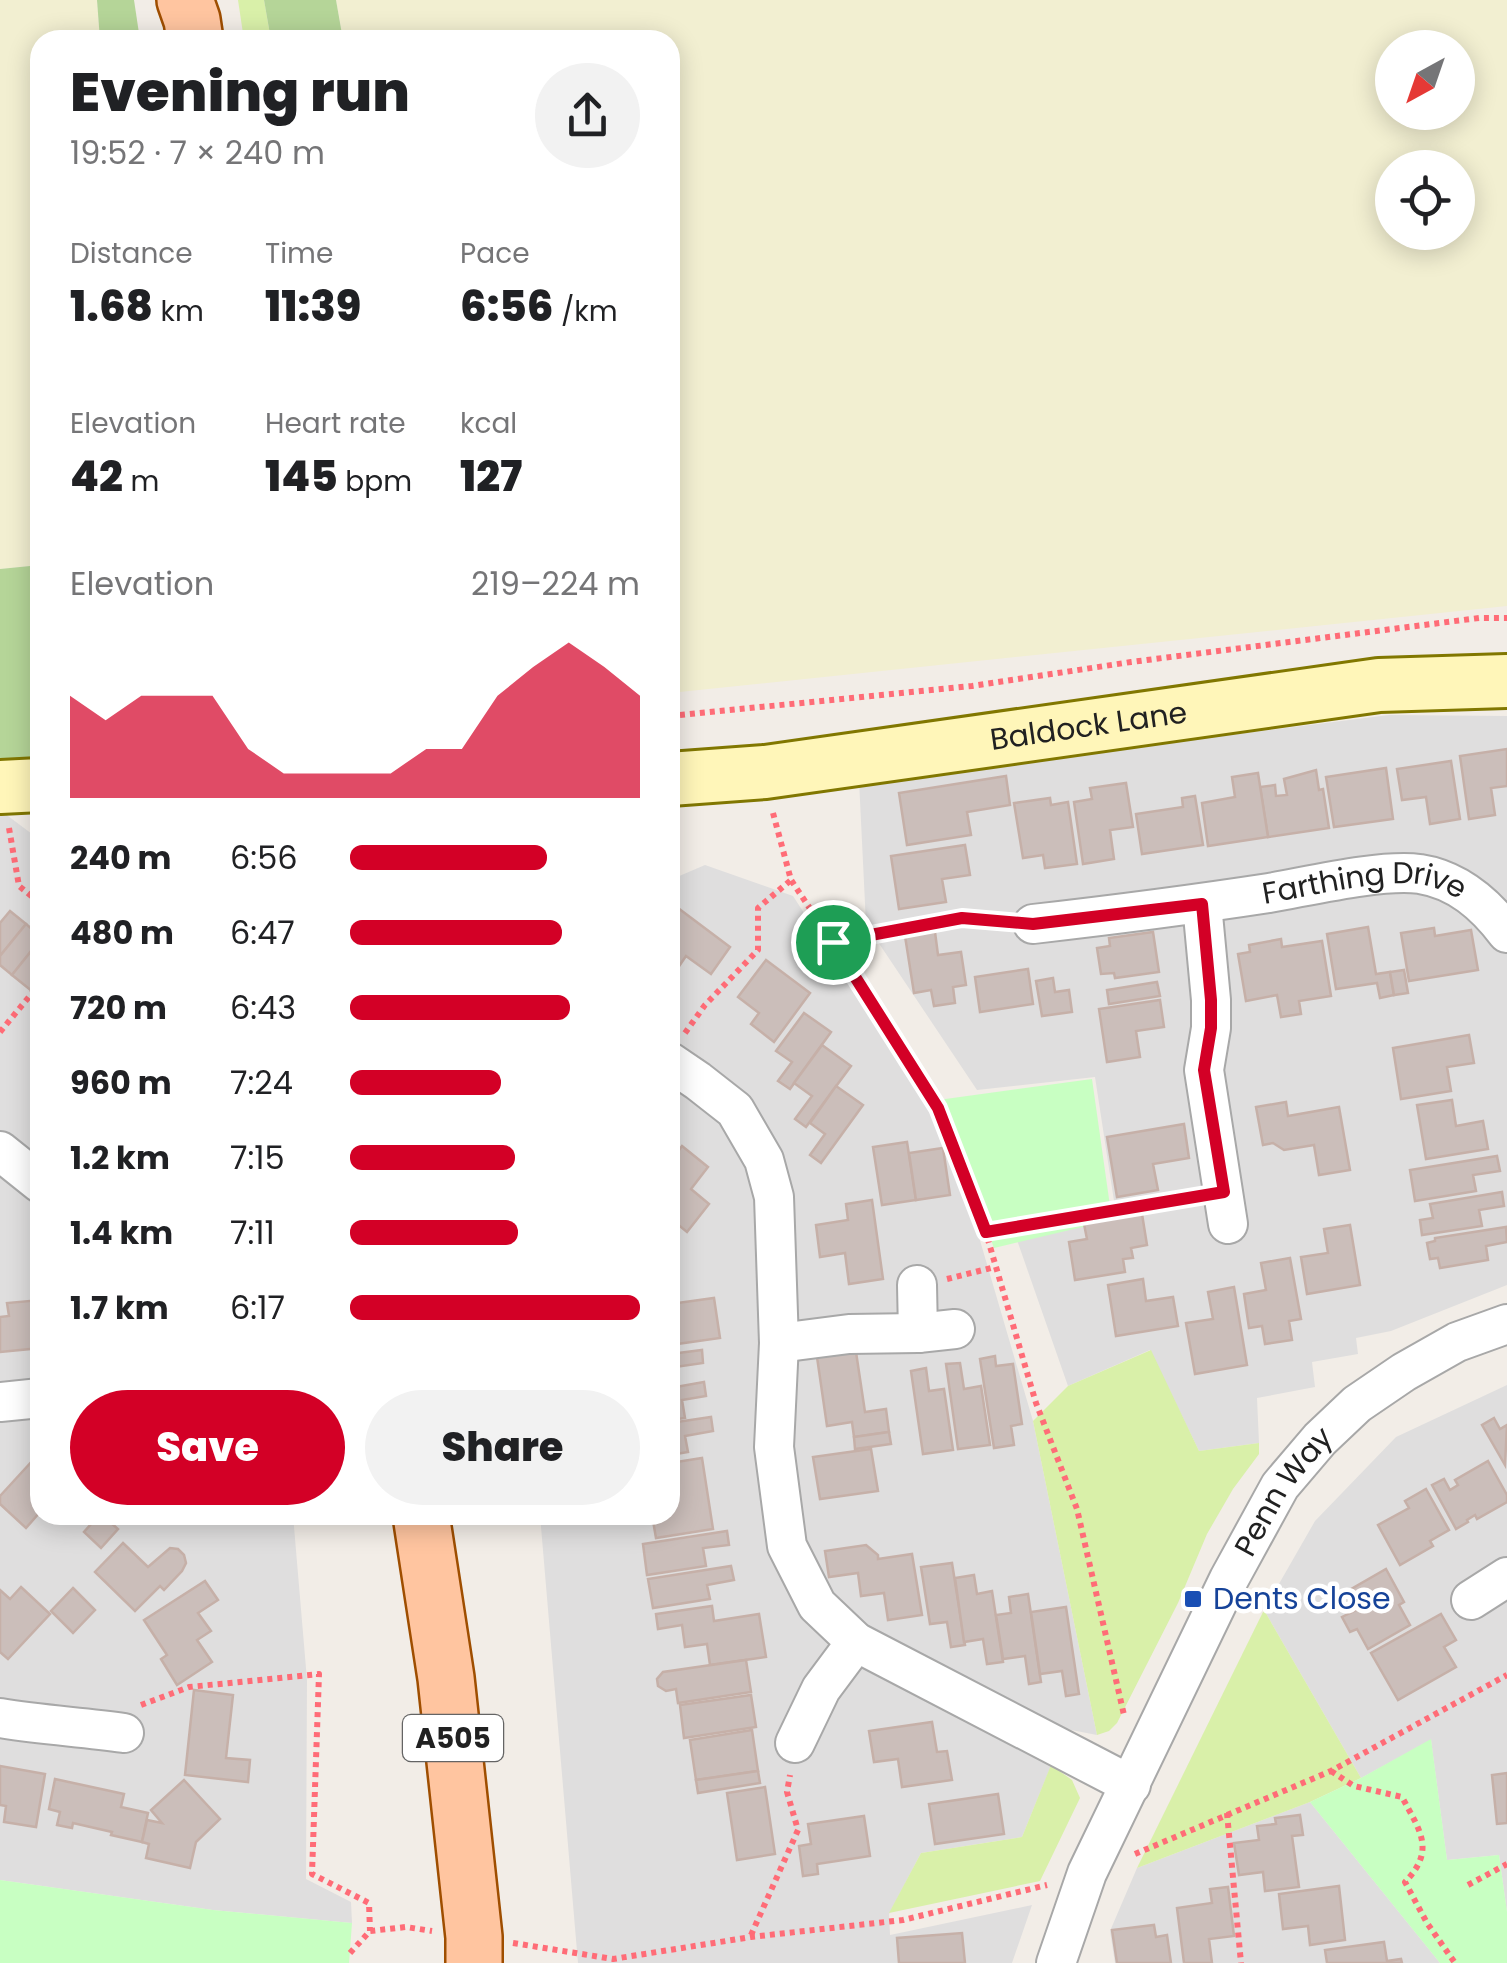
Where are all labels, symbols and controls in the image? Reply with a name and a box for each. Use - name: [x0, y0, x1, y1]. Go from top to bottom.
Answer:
- north arrow: [1375, 30, 1475, 130]
- map controls: [1375, 30, 1475, 250]
- text: Evening run: [70, 53, 410, 130]
- button: share: [535, 63, 640, 168]
- text: 19:52 · 7 × 240 m: [70, 130, 325, 175]
- button: locate: [1375, 150, 1475, 250]
- text: Distance: [70, 234, 193, 273]
- text: Time: [265, 234, 333, 273]
- text: Pace: [460, 234, 530, 273]
- text: 1.68: [70, 277, 153, 336]
- text: 11:39: [265, 277, 361, 336]
- text: 6:56: [460, 277, 554, 336]
- text: km: [153, 292, 204, 331]
- text: /km: [554, 292, 618, 331]
- text: Elevation: [70, 404, 196, 443]
- text: Heart rate: [265, 404, 406, 443]
- text: kcal: [460, 404, 517, 443]
- text: 42: [70, 447, 123, 506]
- text: 145: [265, 447, 338, 506]
- text: 127: [460, 447, 522, 506]
- text: m: [123, 462, 159, 501]
- text: bpm: [338, 462, 412, 501]
- text: Elevation: [70, 561, 214, 606]
- text: 219–224 m: [471, 561, 640, 606]
- street label: Baldock Lane: [987, 690, 1190, 761]
- text: 240 m: [70, 835, 171, 880]
- text: 6:56: [230, 835, 298, 880]
- street label: Farthing Drive: [1259, 851, 1475, 915]
- pin: [791, 900, 876, 985]
- text: 480 m: [70, 910, 174, 955]
- text: 6:47: [230, 910, 295, 955]
- icon: arrive: [806, 915, 861, 970]
- text: 720 m: [70, 985, 167, 1030]
- text: 6:43: [230, 985, 296, 1030]
- text: 960 m: [70, 1060, 172, 1105]
- text: 7:24: [230, 1060, 293, 1105]
- text: 1.2 km: [70, 1135, 170, 1180]
- text: 7:15: [230, 1135, 285, 1180]
- text: 1.4 km: [70, 1210, 173, 1255]
- text: 7:11: [230, 1210, 275, 1255]
- text: 1.7 km: [70, 1285, 169, 1330]
- text: 6:17: [230, 1285, 285, 1330]
- button: Save: [70, 1390, 345, 1505]
- button: Share: [365, 1390, 640, 1505]
- street label: Penn Way: [1224, 1416, 1342, 1564]
- place label: Dents Close: [1213, 1577, 1391, 1620]
- marker: Dents Close: [1182, 1588, 1204, 1610]
- road number: A505: [403, 1715, 503, 1761]

